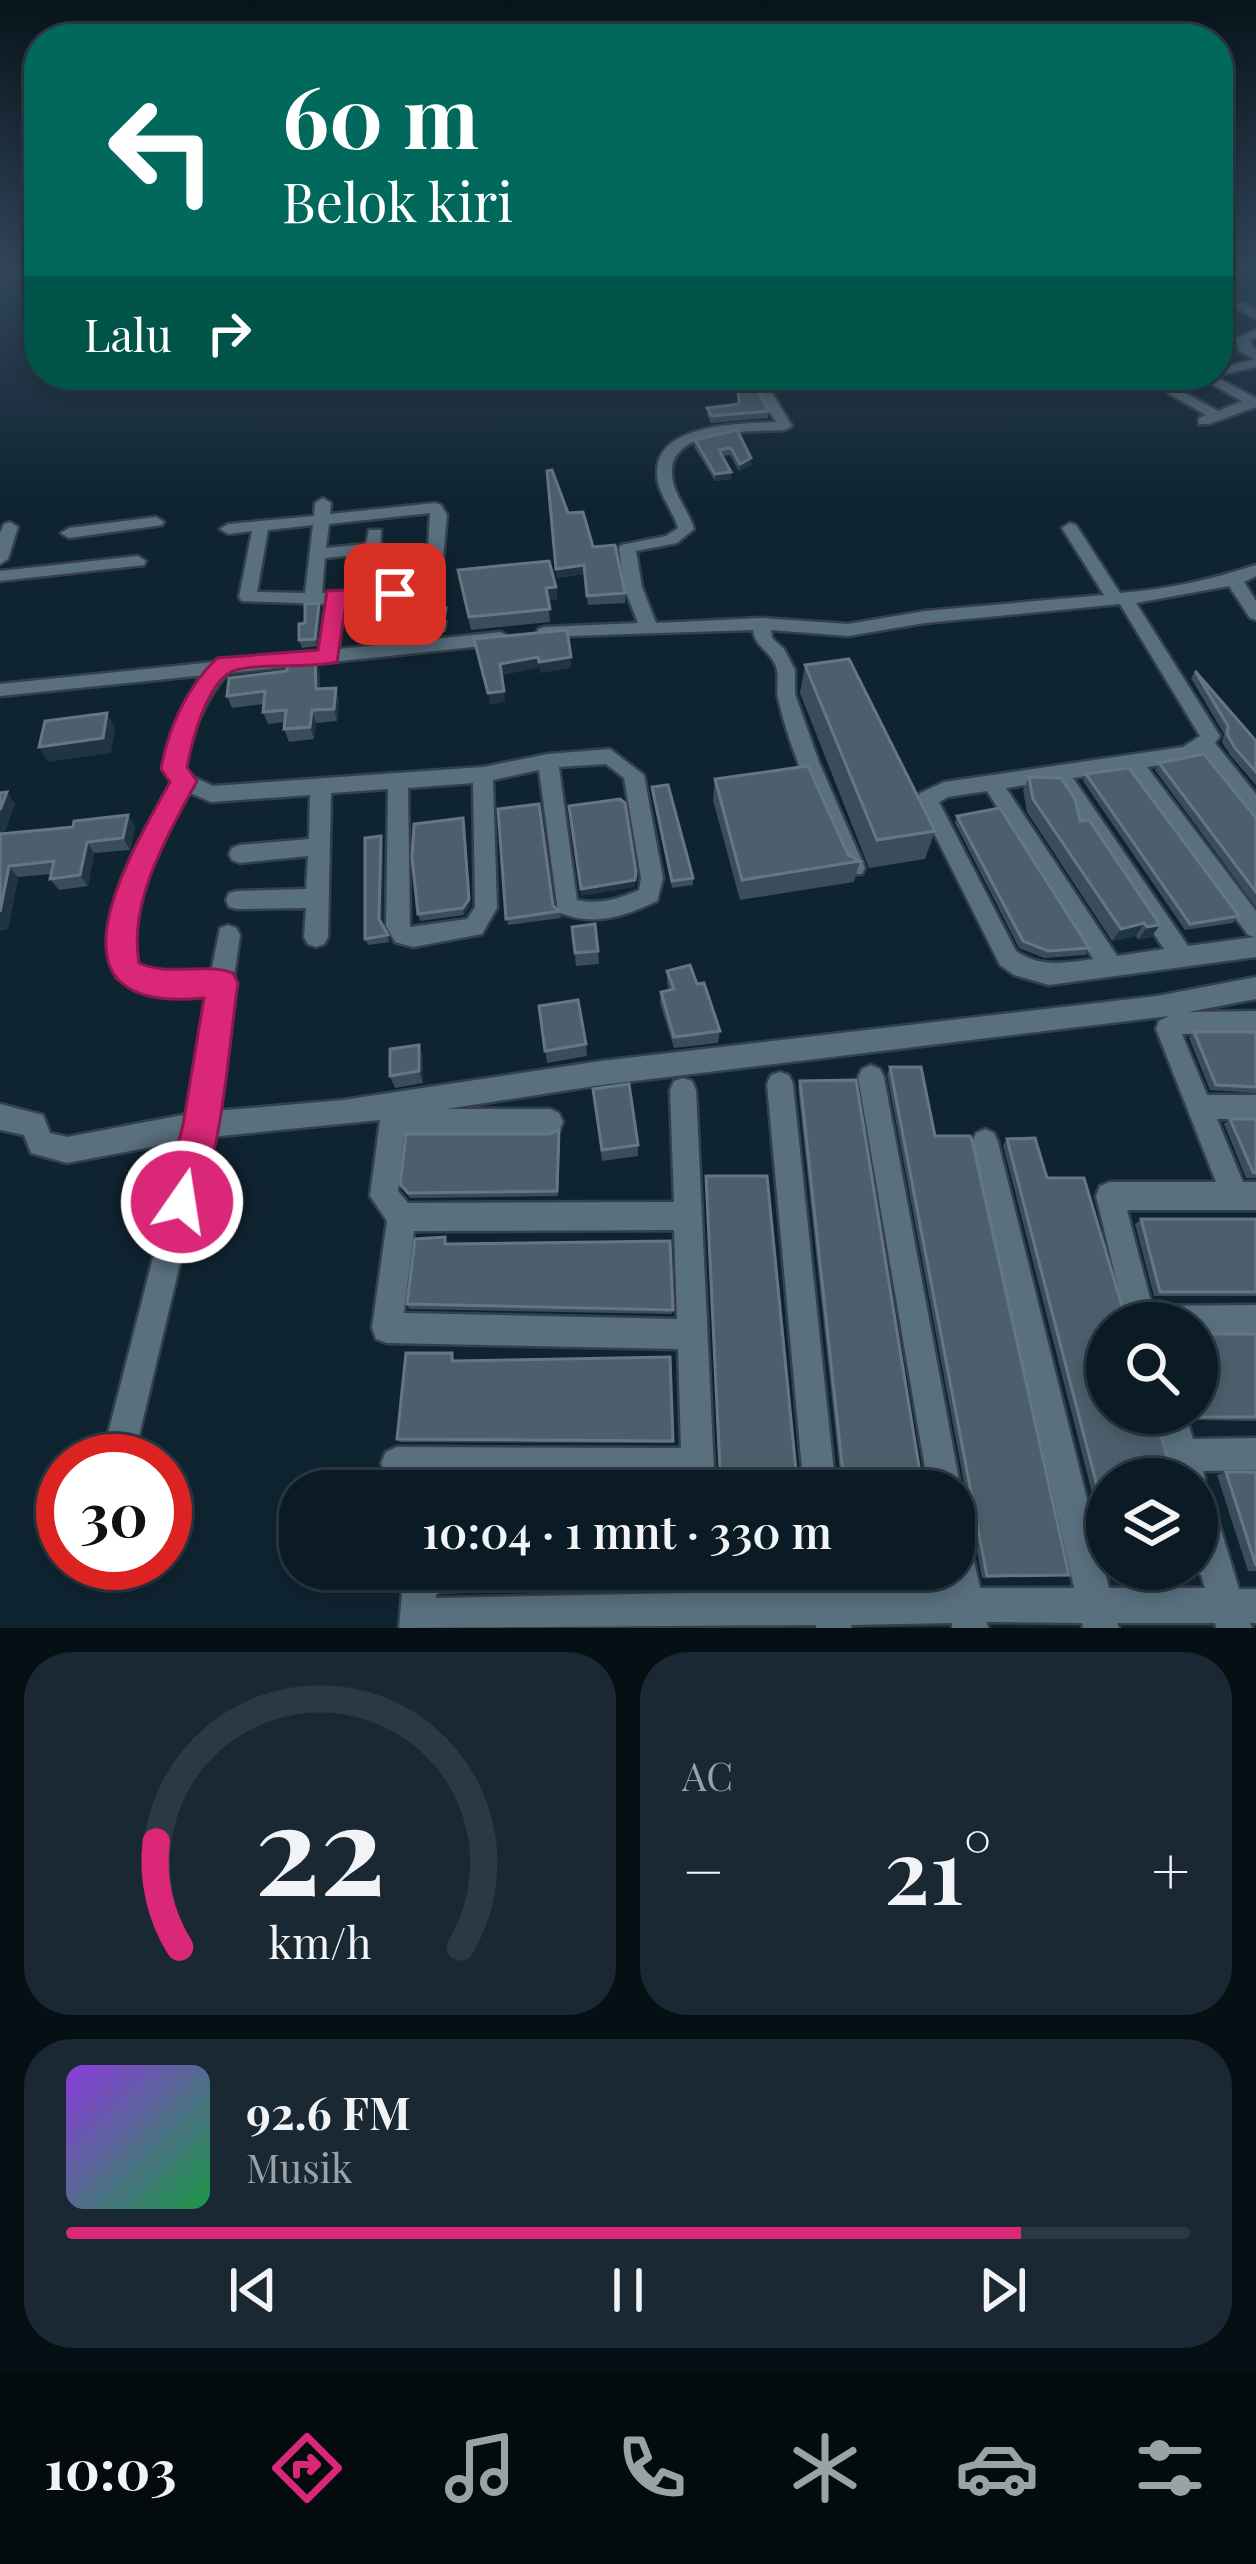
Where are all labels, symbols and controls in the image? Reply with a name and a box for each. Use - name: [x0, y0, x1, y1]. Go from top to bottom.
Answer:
- text: 60 m: [282, 58, 479, 170]
- icon: left: [84, 72, 240, 228]
- text: Belok kiri: [282, 165, 513, 237]
- icon: right: [196, 300, 262, 366]
- text: Lalu: [84, 303, 172, 363]
- pin: [344, 543, 446, 645]
- icon: arrive: [362, 561, 428, 627]
- position arrow: [119, 1139, 245, 1265]
- map controls: [1086, 1302, 1218, 1590]
- button: search: [1086, 1302, 1218, 1434]
- speed limit sign: 30: [36, 1434, 192, 1590]
- button: layers: [1086, 1458, 1218, 1590]
- text: 10:04 · 1 mnt · 330 m: [422, 1500, 832, 1560]
- text: AC: [682, 1749, 733, 1801]
- text: 22: [255, 1761, 385, 1927]
- text: 21°: [884, 1808, 992, 1928]
- text: −: [682, 1825, 725, 1913]
- text: +: [1151, 1825, 1190, 1913]
- text: km/h: [269, 1912, 371, 1969]
- text: 92.6 FM: [246, 2081, 411, 2141]
- text: Musik: [246, 2141, 353, 2193]
- icon: previous: [220, 2257, 286, 2323]
- icon: pause: [595, 2257, 661, 2323]
- icon: next: [970, 2257, 1036, 2323]
- icon: directions: [265, 2426, 349, 2510]
- icon: music: [438, 2426, 522, 2510]
- icon: phone: [610, 2426, 694, 2510]
- icon: climate: [783, 2426, 867, 2510]
- icon: car: [955, 2426, 1039, 2510]
- icon: filters: [1128, 2426, 1212, 2510]
- text: 10:03: [44, 2432, 177, 2504]

